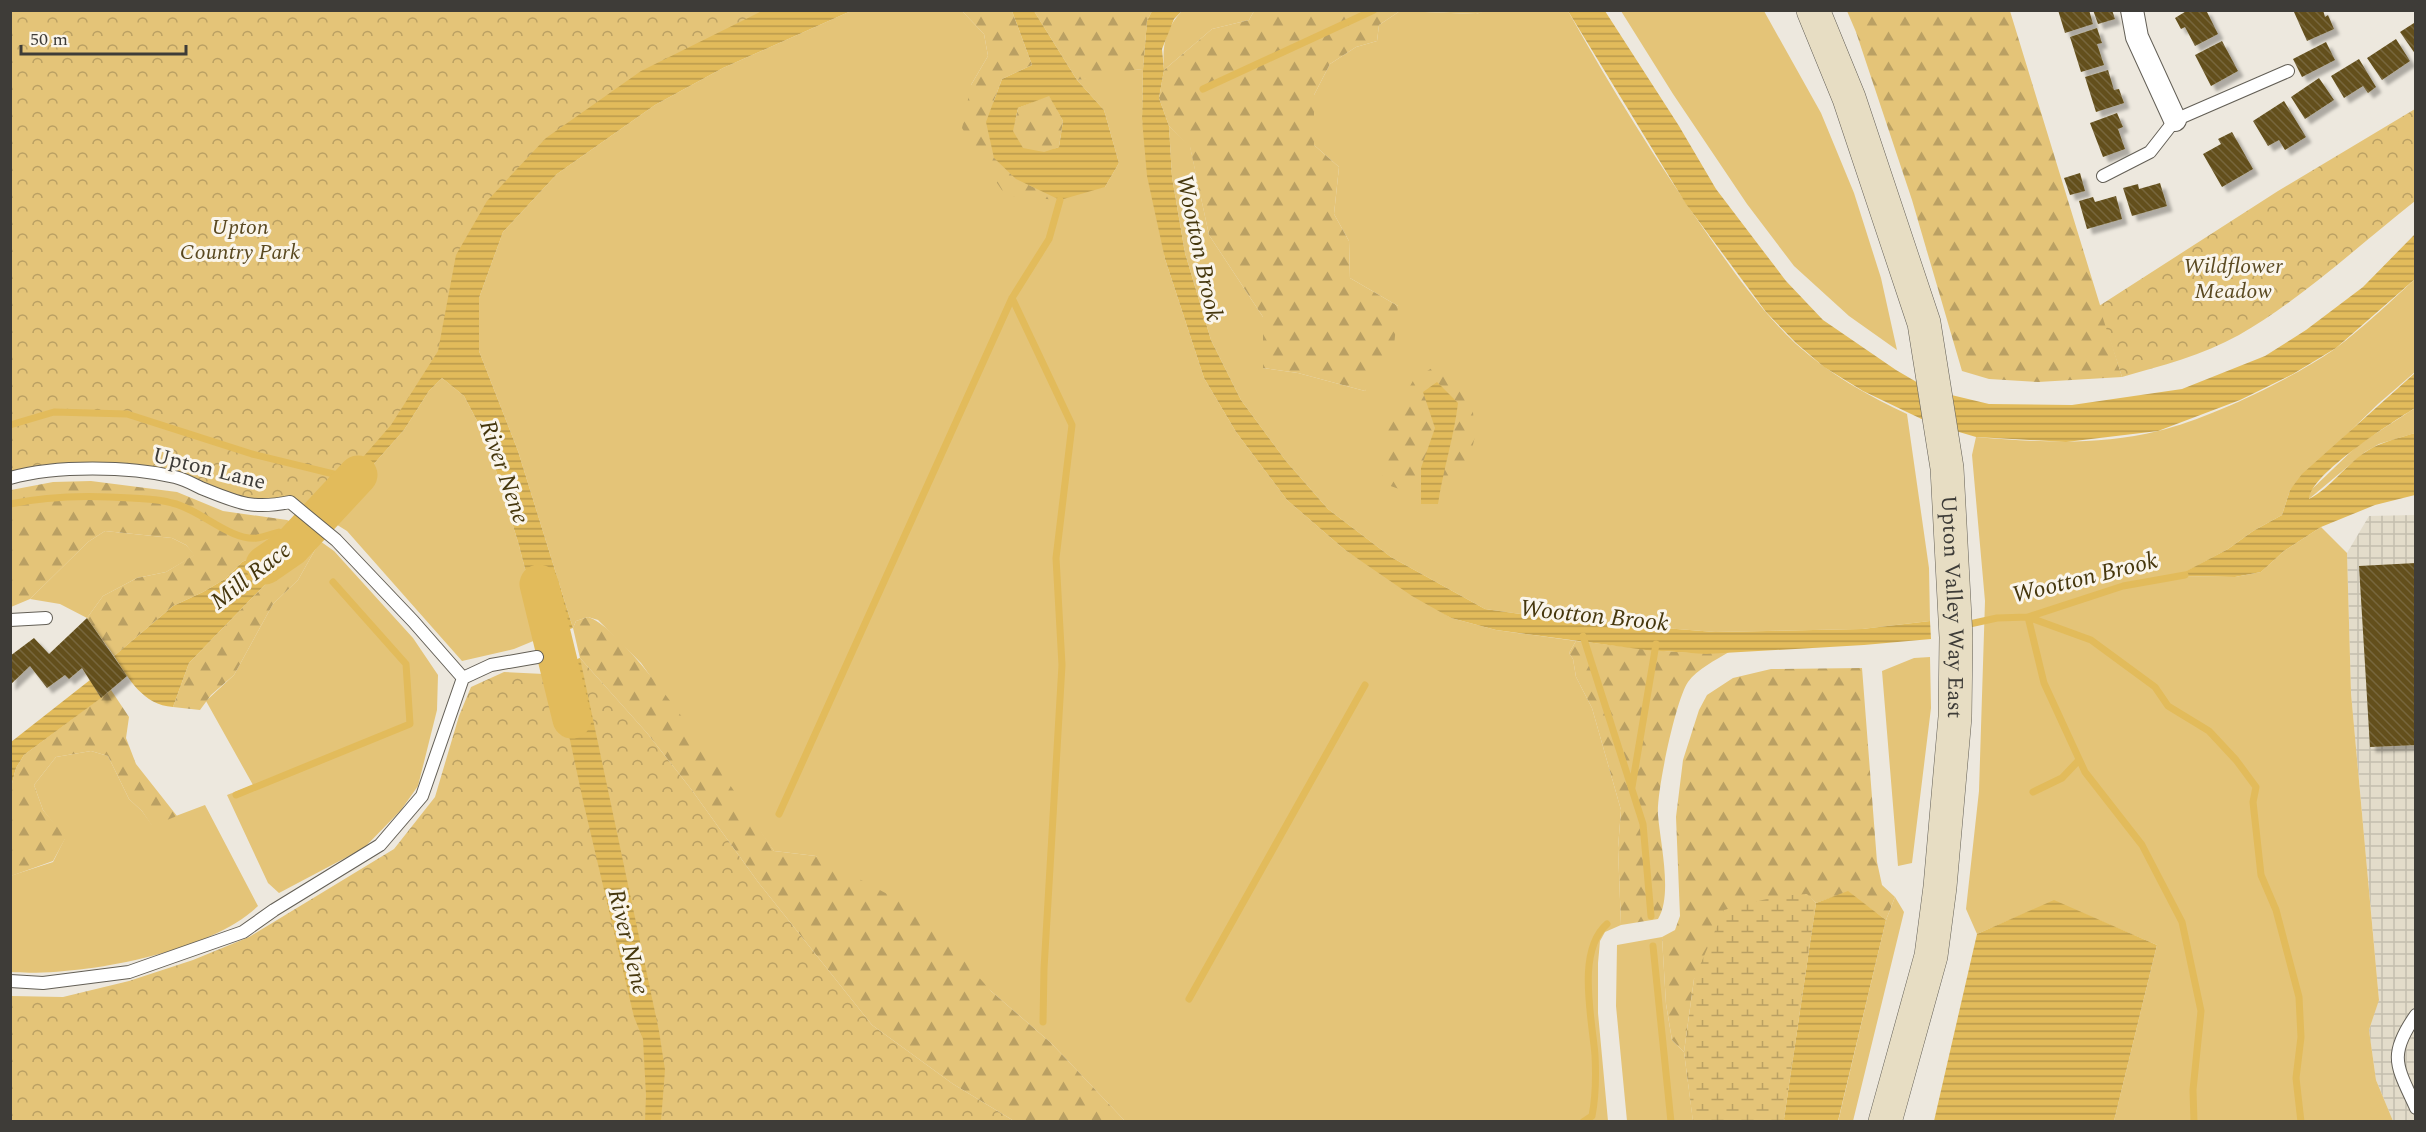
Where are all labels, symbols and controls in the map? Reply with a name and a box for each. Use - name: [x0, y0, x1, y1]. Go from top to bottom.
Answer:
- scale bar: [21, 18, 186, 56]
- text: 50 m: [30, 26, 68, 53]
- water label: Wootton Brook: [1166, 171, 1232, 325]
- park label: Upton Country Park: [180, 211, 300, 269]
- park label: Wildflower Meadow: [2183, 250, 2283, 308]
- water label: River Nene: [469, 415, 539, 529]
- street label: Upton Lane: [149, 439, 269, 499]
- street label: Upton Valley Way East: [1932, 494, 1973, 719]
- water label: Mill Race: [203, 533, 299, 619]
- water label: Wootton Brook: [2008, 542, 2162, 614]
- water label: Wootton Brook: [1518, 590, 1670, 642]
- water label: River Nene: [597, 885, 659, 999]

